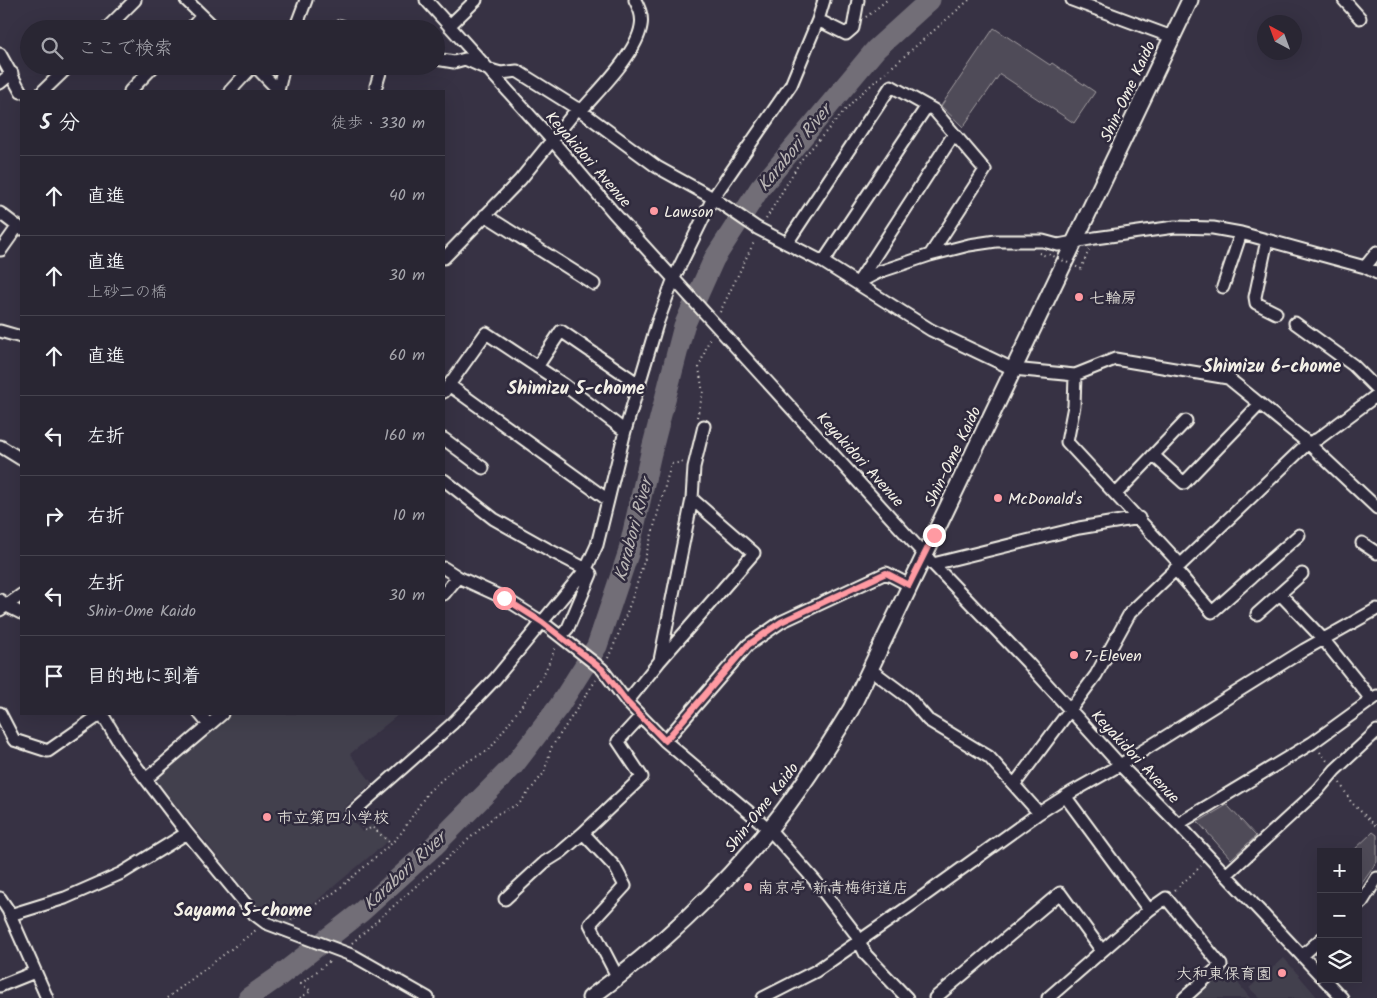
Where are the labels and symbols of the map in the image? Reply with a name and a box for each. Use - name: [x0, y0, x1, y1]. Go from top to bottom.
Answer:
- north arrow: [1257, 15, 1302, 60]
- street label: Shin-Ome Kaido: [1094, 37, 1163, 146]
- water label: Karabori River: [751, 96, 842, 199]
- street label: Keyakidori Avenue: [539, 106, 637, 214]
- place label: Lawson: [664, 200, 714, 225]
- marker: Lawson: [648, 205, 660, 217]
- place label: 七輪房: [1089, 286, 1137, 311]
- marker: 七輪房: [1073, 291, 1085, 303]
- district label: Shimizu 6-chome: [1203, 353, 1341, 382]
- district label: Shimizu 5-chome: [507, 375, 645, 404]
- street label: Shin-Ome Kaido: [918, 402, 988, 511]
- street label: Keyakidori Avenue: [810, 407, 910, 513]
- water label: Karabori River: [607, 472, 663, 585]
- place label: McDonald's: [1008, 487, 1083, 512]
- marker: McDonald's: [992, 492, 1004, 504]
- route end: [923, 524, 946, 547]
- route start: [493, 587, 516, 610]
- place label: 7-Eleven: [1084, 644, 1142, 669]
- marker: 7-Eleven: [1068, 649, 1080, 661]
- street label: Keyakidori Avenue: [1085, 704, 1185, 810]
- street label: Shin-Ome Kaido: [719, 757, 806, 859]
- place label: 市立第四小学校: [277, 806, 389, 831]
- marker: 市立第四小学校: [261, 811, 273, 823]
- water label: Karabori River: [357, 823, 456, 919]
- place label: 南京亭 新青梅街道店: [758, 876, 908, 901]
- marker: 南京亭 新青梅街道店: [742, 881, 754, 893]
- district label: Sayama 5-chome: [174, 897, 312, 926]
- place label: 大和東保育園: [1176, 962, 1272, 987]
- marker: 大和東保育園: [1276, 967, 1288, 979]

